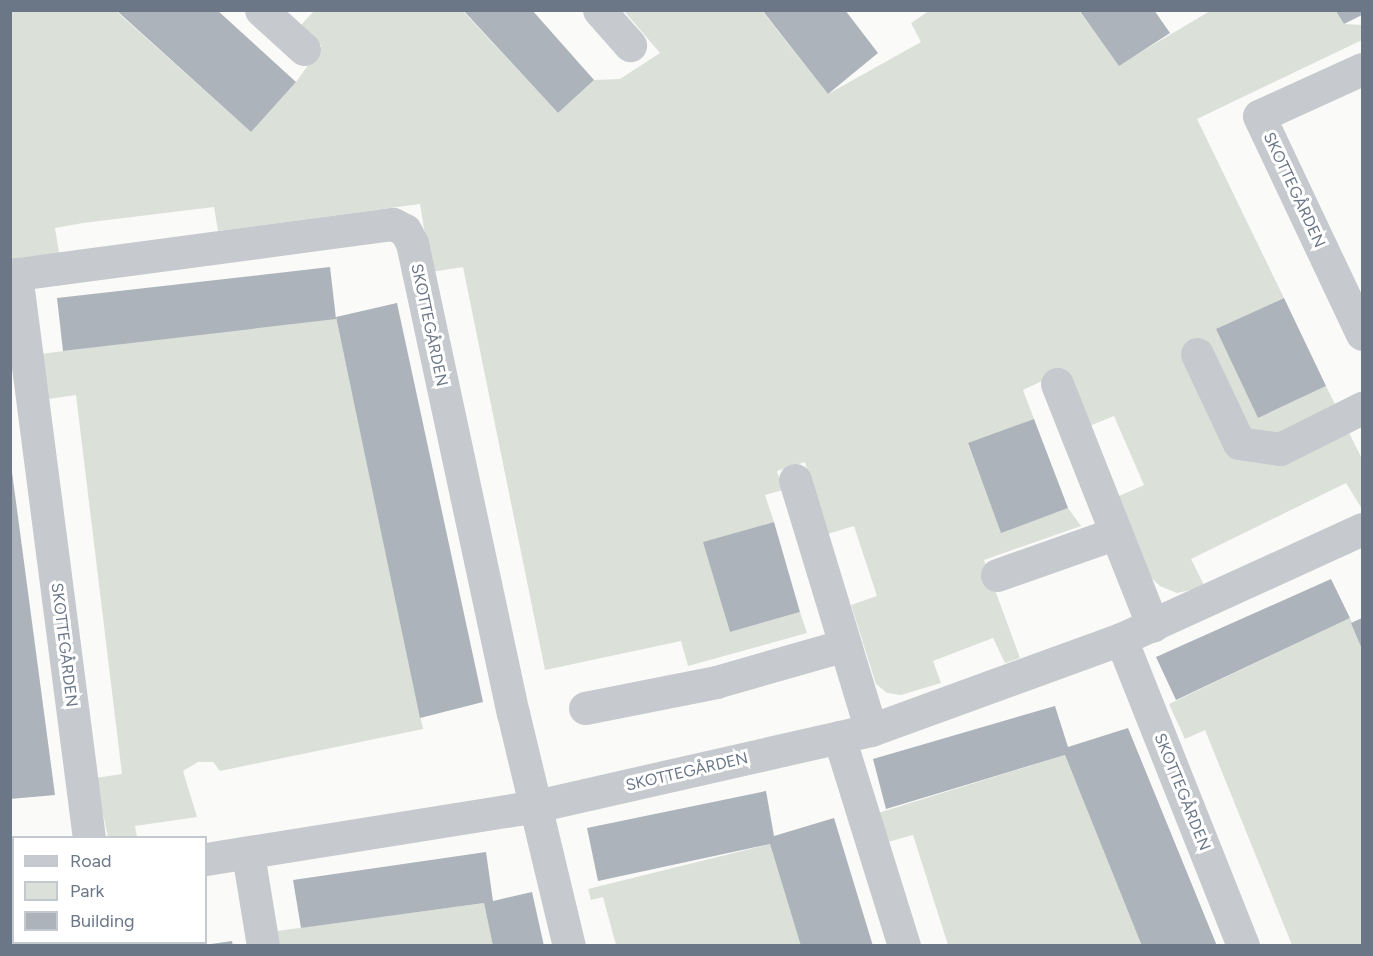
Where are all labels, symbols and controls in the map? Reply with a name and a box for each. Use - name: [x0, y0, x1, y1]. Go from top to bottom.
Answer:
- street label: SKOTTEGÅRDEN: [1259, 129, 1329, 251]
- street label: SKOTTEGÅRDEN: [407, 262, 451, 388]
- street label: SKOTTEGÅRDEN: [47, 582, 81, 708]
- street label: SKOTTEGÅRDEN: [1150, 731, 1214, 853]
- street label: SKOTTEGÅRDEN: [624, 749, 750, 795]
- legend: [12, 836, 207, 944]
- text: Road: [70, 850, 111, 872]
- text: Park: [70, 880, 104, 902]
- text: Building: [70, 910, 135, 932]

